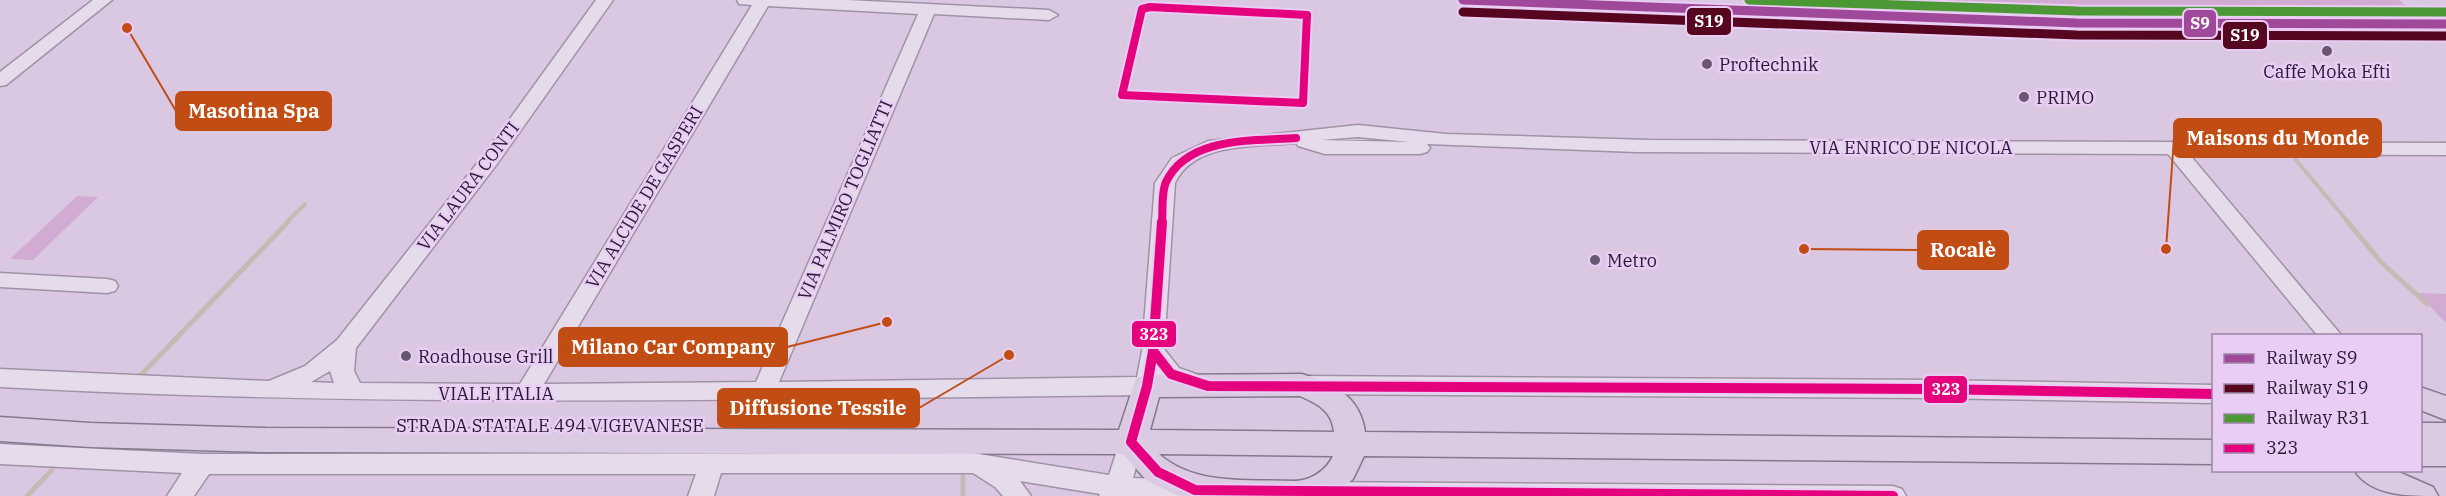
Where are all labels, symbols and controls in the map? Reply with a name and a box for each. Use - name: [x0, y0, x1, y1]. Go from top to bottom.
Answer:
- line badge: S19: [1686, 7, 1732, 36]
- line badge: S9: [2183, 9, 2217, 38]
- text: S19: [1694, 11, 1724, 31]
- text: S9: [2190, 13, 2210, 33]
- line badge: S19: [2222, 21, 2268, 50]
- text: S19: [2230, 25, 2260, 45]
- marker: Caffe Moka Efti: [2320, 44, 2334, 58]
- place label: Proftechnik: [1719, 53, 1819, 76]
- marker: Proftechnik: [1700, 57, 1714, 71]
- place label: Caffe Moka Efti: [2263, 60, 2391, 83]
- place label: PRIMO: [2036, 86, 2094, 109]
- marker: PRIMO: [2017, 90, 2031, 104]
- callout: Masotina Spa: [176, 92, 331, 130]
- street label: VIA PALMIRO TOGLIATTI: [792, 96, 898, 304]
- text: Masotina Spa: [188, 97, 320, 124]
- street label: VIA ALCIDE DE GASPERI: [580, 101, 708, 293]
- street label: VIA LAURA CONTI: [412, 117, 524, 255]
- callout: Maisons du Monde: [2174, 119, 2381, 157]
- text: Maisons du Monde: [2187, 124, 2369, 151]
- street label: VIA ENRICO DE NICOLA: [1809, 136, 2013, 159]
- callout: Rocalè: [1918, 231, 2008, 269]
- text: Rocalè: [1930, 236, 1996, 263]
- place label: Metro: [1607, 249, 1657, 272]
- marker: Metro: [1588, 253, 1602, 267]
- line badge: 323: [1131, 320, 1177, 348]
- text: 323: [1140, 324, 1168, 344]
- callout: Milano Car Company: [559, 328, 787, 366]
- text: Milano Car Company: [571, 333, 776, 360]
- legend: [2212, 334, 2422, 472]
- place label: Roadhouse Grill: [418, 345, 554, 368]
- text: Railway S9: [2266, 346, 2358, 369]
- marker: Roadhouse Grill: [399, 349, 413, 363]
- line badge: 323: [1923, 375, 1968, 404]
- text: Railway S19: [2266, 376, 2368, 399]
- text: 323: [1932, 379, 1960, 399]
- street label: VIALE ITALIA: [438, 382, 554, 405]
- callout: Diffusione Tessile: [718, 389, 919, 427]
- text: Diffusione Tessile: [729, 394, 907, 421]
- text: Railway R31: [2266, 406, 2370, 429]
- street label: STRADA STATALE 494 VIGEVANESE: [396, 414, 704, 437]
- text: 323: [2266, 436, 2298, 459]

